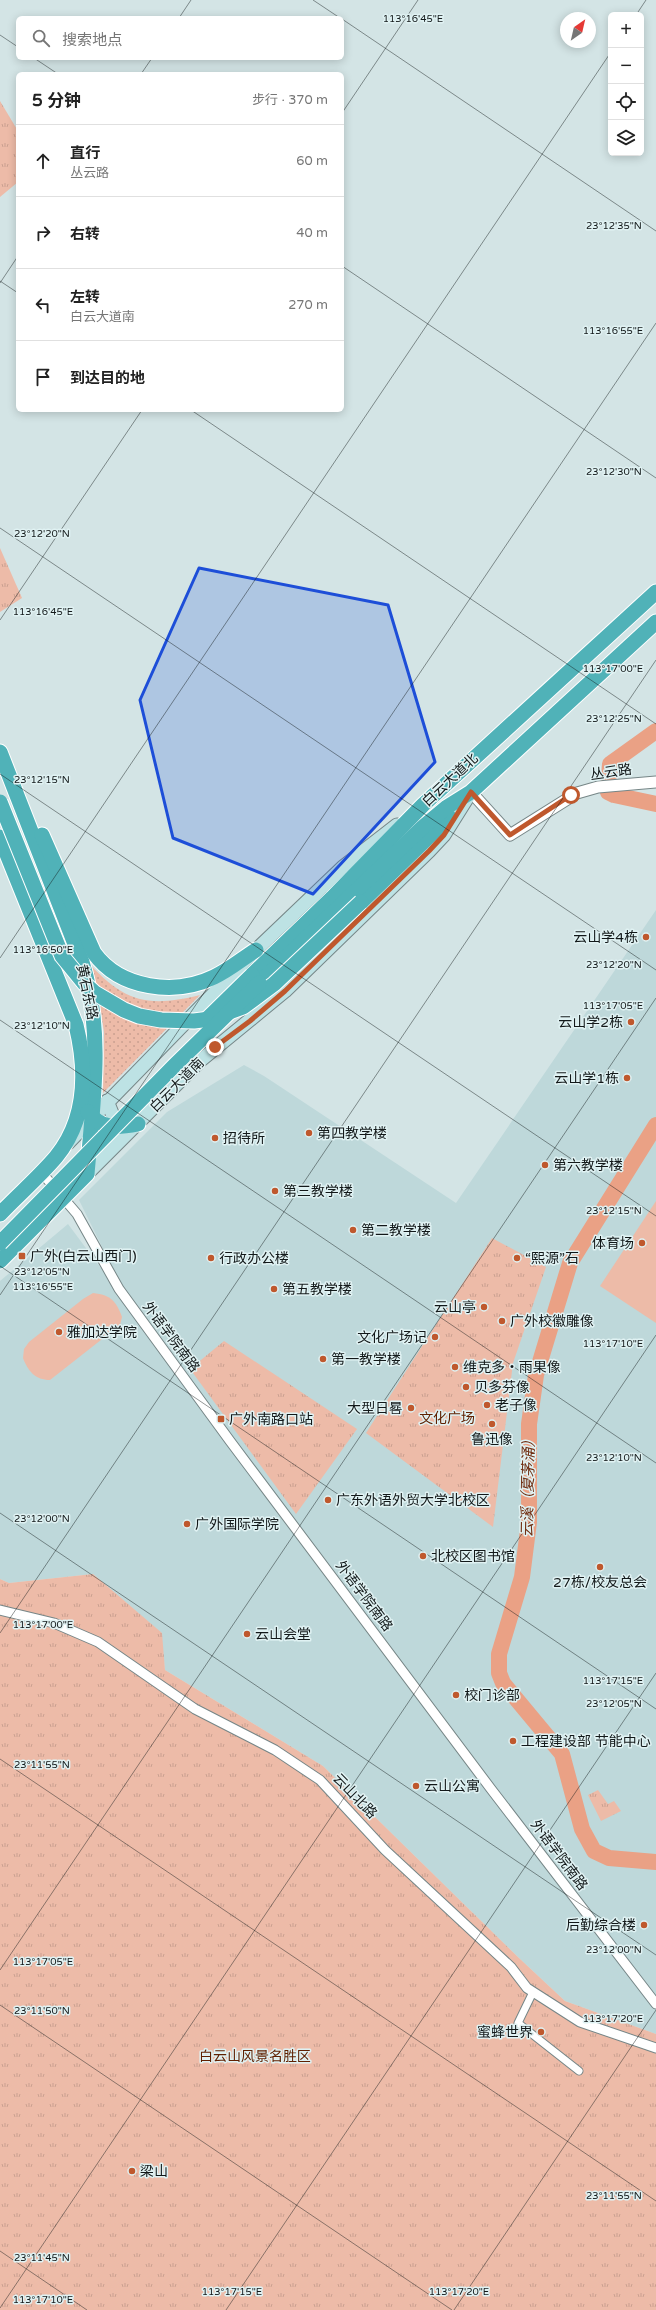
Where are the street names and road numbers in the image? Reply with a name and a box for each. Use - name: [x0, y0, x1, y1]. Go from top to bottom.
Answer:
- street label: 白云大道北: [419, 750, 481, 810]
- street label: 丛云路: [589, 761, 633, 783]
- street label: 黄石东路: [73, 963, 101, 1021]
- street label: 白云大道南: [146, 1054, 208, 1116]
- street label: 外语学院南路: [139, 1298, 203, 1376]
- street label: 外语学院南路: [332, 1557, 396, 1635]
- street label: 云山北路: [329, 1770, 381, 1822]
- street label: 外语学院南路: [527, 1816, 591, 1894]

